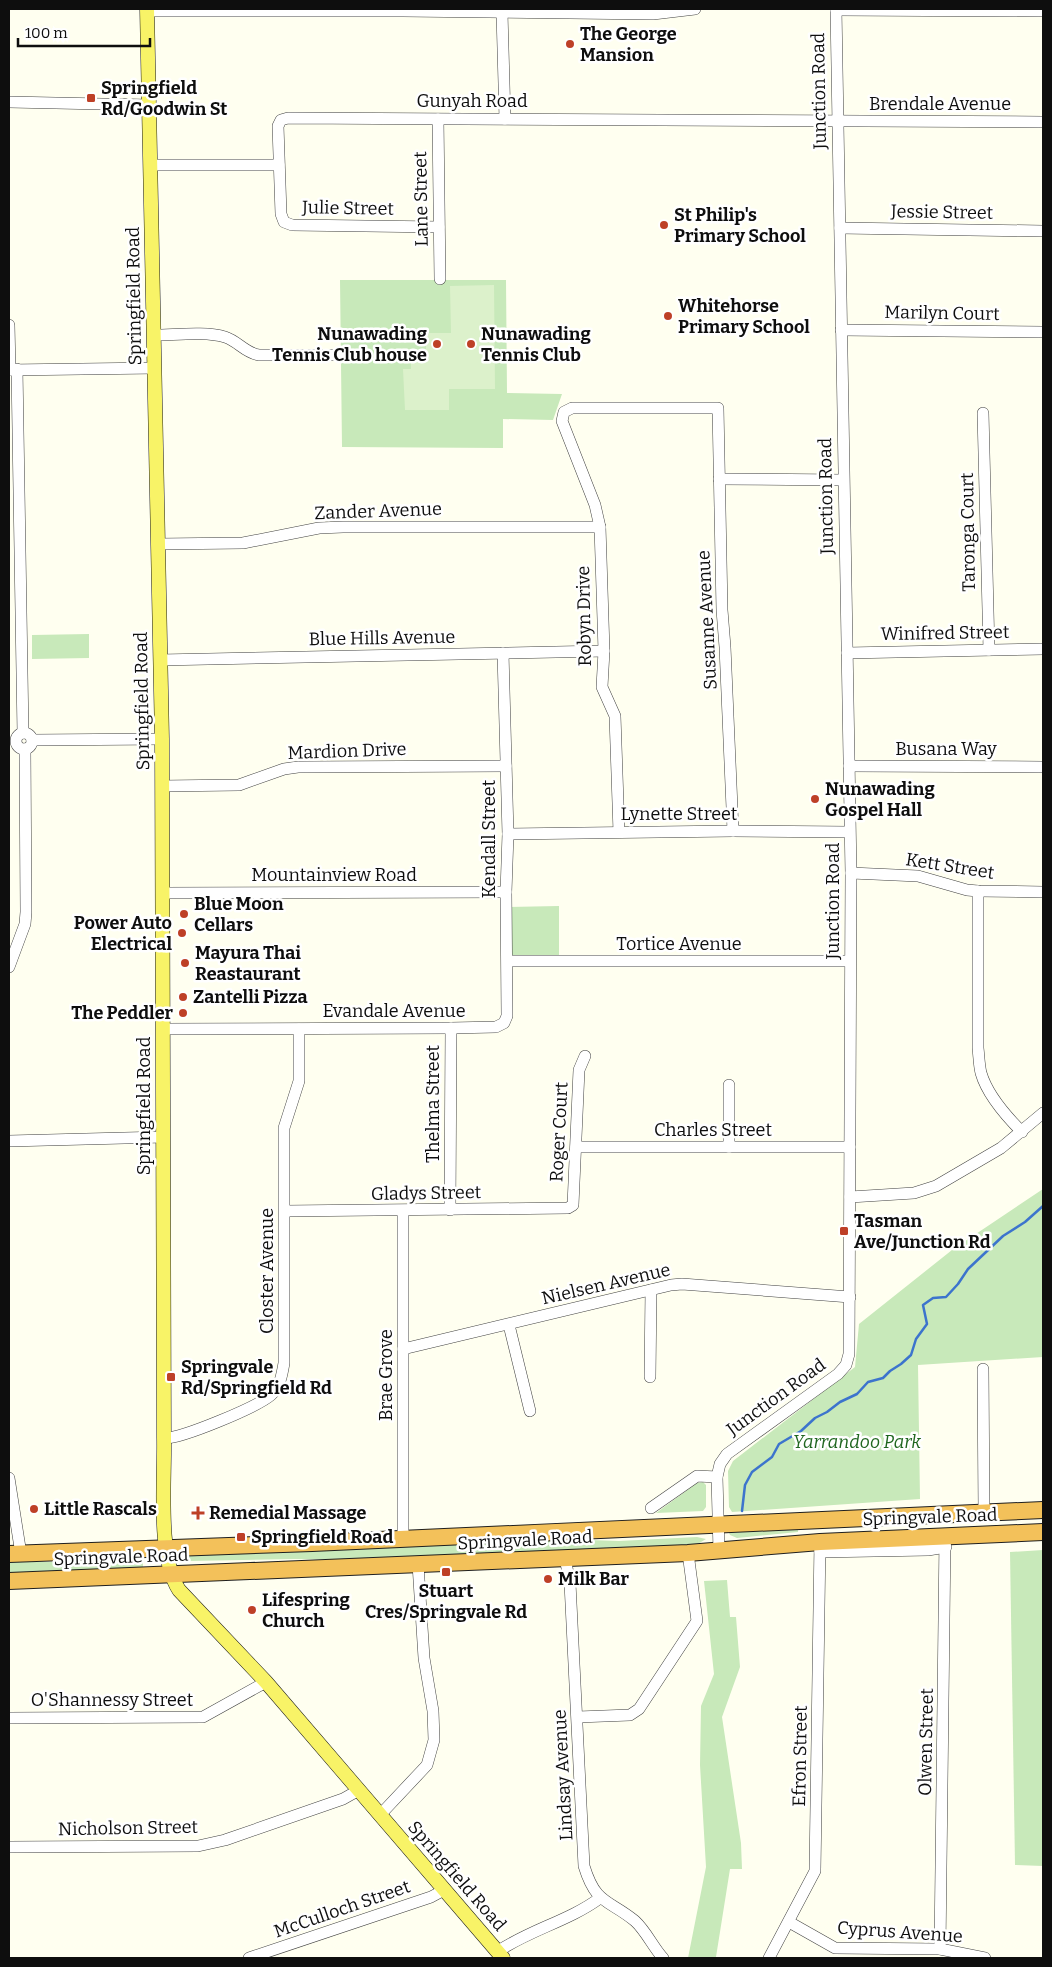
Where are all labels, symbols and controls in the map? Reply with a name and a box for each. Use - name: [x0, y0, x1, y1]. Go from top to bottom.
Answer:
- scale bar: [18, 15, 150, 47]
- place label: The George Mansion: [580, 23, 677, 66]
- text: 100 m: [25, 24, 68, 42]
- street label: Junction Road: [807, 32, 831, 151]
- marker: The George Mansion: [564, 38, 576, 50]
- place label: Springfield Rd/Goodwin St: [101, 77, 227, 120]
- street label: Gunyah Road: [416, 90, 528, 112]
- marker: Springfield Rd/Goodwin St: [85, 92, 97, 104]
- street label: Brendale Avenue: [869, 93, 1011, 115]
- street label: Lane Street: [409, 151, 433, 247]
- street label: Julie Street: [301, 196, 395, 220]
- street label: Jessie Street: [890, 200, 994, 224]
- place label: St Philip's Primary School: [674, 204, 806, 247]
- marker: St Philip's Primary School: [658, 219, 670, 231]
- street label: Springfield Road: [122, 226, 146, 366]
- place label: Whitehorse Primary School: [678, 295, 810, 338]
- street label: Marilyn Court: [884, 301, 1000, 325]
- marker: Whitehorse Primary School: [662, 310, 674, 322]
- place label: Nunawading Tennis Club house: [272, 323, 428, 366]
- place label: Nunawading Tennis Club: [481, 323, 591, 366]
- marker: Nunawading Tennis Club house: [431, 338, 443, 350]
- marker: Nunawading Tennis Club: [465, 338, 477, 350]
- street label: Junction Road: [814, 437, 838, 556]
- street label: Taronga Court: [956, 472, 980, 592]
- street label: Zander Avenue: [314, 498, 442, 524]
- street label: Susanne Avenue: [692, 550, 722, 690]
- street label: Robyn Drive: [572, 565, 596, 667]
- street label: Winifred Street: [880, 621, 1010, 645]
- street label: Blue Hills Avenue: [308, 626, 456, 650]
- street label: Springfield Road: [130, 631, 154, 771]
- street label: Mardion Drive: [287, 738, 407, 764]
- street label: Busana Way: [895, 738, 997, 760]
- place label: Nunawading Gospel Hall: [825, 778, 935, 821]
- street label: Kendall Street: [478, 779, 500, 898]
- marker: Nunawading Gospel Hall: [809, 793, 821, 805]
- street label: Lynette Street: [621, 803, 738, 825]
- street label: Junction Road: [822, 842, 844, 960]
- street label: Kett Street: [904, 848, 996, 884]
- street label: Mountainview Road: [251, 864, 417, 886]
- place label: Blue Moon Cellars: [194, 893, 284, 936]
- marker: Blue Moon Cellars: [178, 908, 190, 920]
- place label: Power Auto Electrical: [74, 912, 172, 955]
- marker: Power Auto Electrical: [176, 927, 188, 939]
- street label: Tortice Avenue: [616, 933, 742, 955]
- place label: Mayura Thai Reastaurant: [195, 942, 301, 985]
- marker: Mayura Thai Reastaurant: [179, 957, 191, 969]
- place label: Zantelli Pizza: [193, 986, 308, 1008]
- marker: Zantelli Pizza: [177, 991, 189, 1003]
- street label: Evandale Avenue: [322, 1000, 466, 1022]
- place label: The Peddler: [71, 1002, 174, 1024]
- marker: The Peddler: [177, 1007, 189, 1019]
- street label: Springfield Road: [133, 1036, 155, 1175]
- street label: Thelma Street: [422, 1045, 444, 1163]
- street label: Roger Court: [545, 1081, 573, 1183]
- street label: Charles Street: [654, 1119, 772, 1141]
- street label: Gladys Street: [371, 1181, 482, 1205]
- street label: Closter Avenue: [256, 1208, 278, 1334]
- place label: Tasman Ave/Junction Rd: [854, 1210, 991, 1253]
- marker: Tasman Ave/Junction Rd: [838, 1225, 850, 1237]
- street label: Nielsen Avenue: [540, 1259, 672, 1309]
- street label: Brae Grove: [375, 1329, 397, 1421]
- street label: Junction Road: [721, 1354, 830, 1441]
- place label: Springvale Rd/Springfield Rd: [181, 1356, 332, 1399]
- marker: Springvale Rd/Springfield Rd: [165, 1371, 177, 1383]
- park label: Yarrandoo Park: [793, 1431, 921, 1453]
- place label: Little Rascals: [44, 1498, 157, 1520]
- place label: Remedial Massage: [209, 1502, 366, 1524]
- marker: Little Rascals: [28, 1503, 40, 1515]
- street label: Springvale Road: [862, 1504, 998, 1530]
- marker: Remedial Massage: [191, 1506, 205, 1520]
- street label: Springvale Road: [457, 1525, 593, 1555]
- place label: Springfield Road: [251, 1526, 393, 1548]
- marker: Springfield Road: [235, 1531, 247, 1543]
- street label: Springvale Road: [53, 1544, 189, 1570]
- marker: Stuart Cres/Springvale Rd: [440, 1566, 452, 1578]
- place label: Milk Bar: [558, 1568, 629, 1590]
- marker: Milk Bar: [542, 1573, 554, 1585]
- place label: Stuart Cres/Springvale Rd: [365, 1580, 527, 1623]
- place label: Lifespring Church: [262, 1589, 351, 1632]
- marker: Lifespring Church: [246, 1604, 258, 1616]
- street label: Olwen Street: [914, 1687, 938, 1796]
- street label: O'Shannessy Street: [31, 1689, 194, 1711]
- street label: Efron Street: [788, 1705, 812, 1807]
- street label: Lindsay Avenue: [549, 1709, 577, 1841]
- street label: Nicholson Street: [58, 1816, 199, 1840]
- street label: Springfield Road: [403, 1816, 511, 1936]
- street label: McCulloch Street: [271, 1875, 413, 1943]
- street label: Cyprus Avenue: [836, 1917, 964, 1947]

